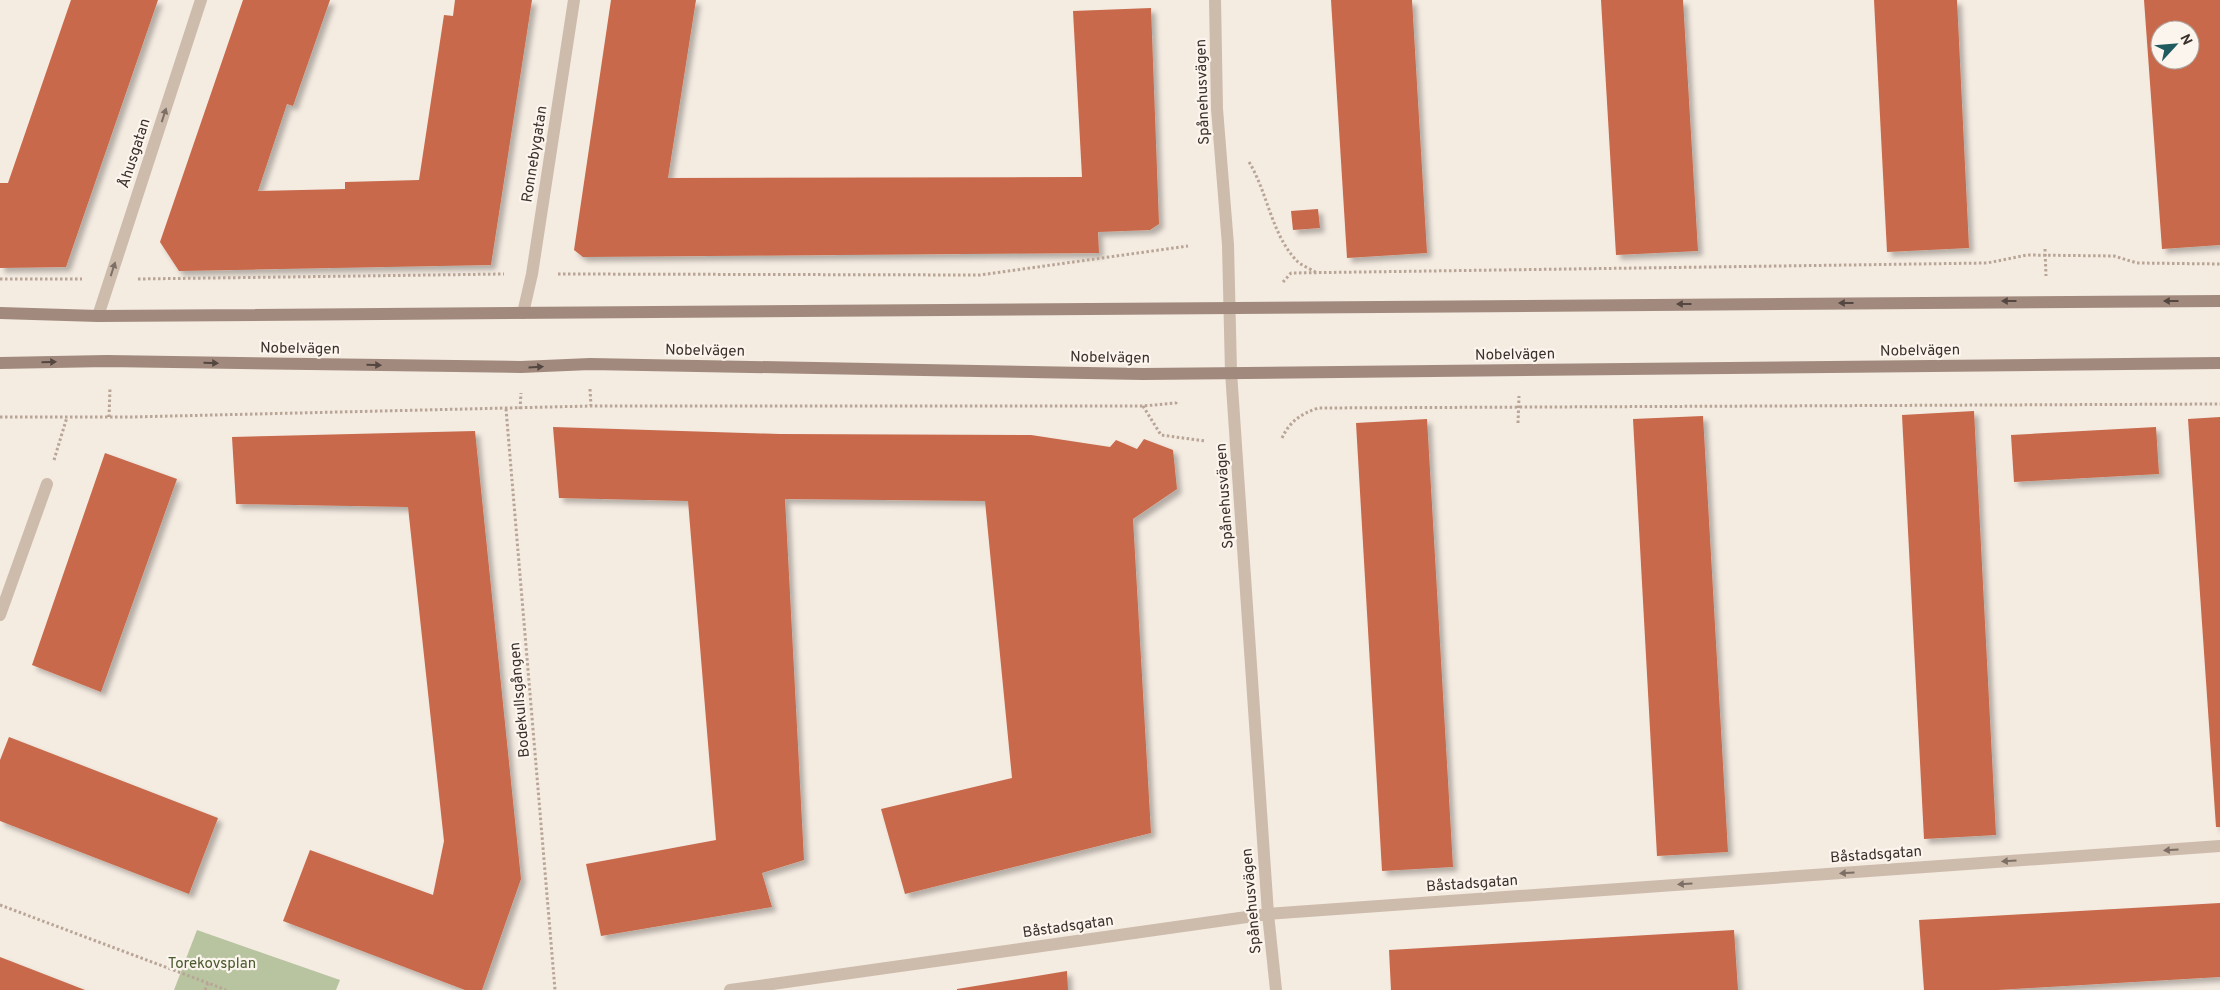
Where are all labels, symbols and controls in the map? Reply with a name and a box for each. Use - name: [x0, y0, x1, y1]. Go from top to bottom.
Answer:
- north arrow: [2150, 20, 2200, 70]
- text: N: [2175, 32, 2195, 48]
- street label: Spånehusvägen: [1192, 39, 1215, 145]
- street label: Ronnebygatan: [518, 104, 553, 204]
- one-way arrow: [160, 107, 168, 122]
- street label: Åhusgatan: [115, 116, 156, 191]
- one-way arrow: [110, 262, 118, 277]
- one-way arrow: [2001, 297, 2017, 305]
- one-way arrow: [2163, 297, 2179, 305]
- one-way arrow: [1838, 299, 1854, 307]
- one-way arrow: [1676, 300, 1692, 308]
- street label: Nobelvägen: [260, 339, 340, 360]
- street label: Nobelvägen: [665, 341, 745, 362]
- street label: Nobelvägen: [1880, 341, 1960, 362]
- street label: Nobelvägen: [1475, 345, 1555, 366]
- street label: Nobelvägen: [1070, 348, 1150, 369]
- one-way arrow: [41, 358, 57, 366]
- one-way arrow: [203, 359, 219, 367]
- one-way arrow: [366, 361, 382, 369]
- one-way arrow: [528, 362, 544, 370]
- street label: Spånehusvägen: [1212, 442, 1239, 549]
- street label: Bodekullsgången: [506, 641, 535, 759]
- street label: Båstadsgatan: [1830, 843, 1923, 868]
- one-way arrow: [2163, 846, 2179, 854]
- street label: Spånehusvägen: [1238, 847, 1267, 955]
- one-way arrow: [2001, 857, 2017, 865]
- one-way arrow: [1839, 869, 1855, 877]
- street label: Båstadsgatan: [1426, 872, 1519, 897]
- one-way arrow: [1677, 880, 1693, 888]
- street label: Båstadsgatan: [1021, 912, 1115, 943]
- park label: Torekovsplan: [168, 955, 256, 974]

